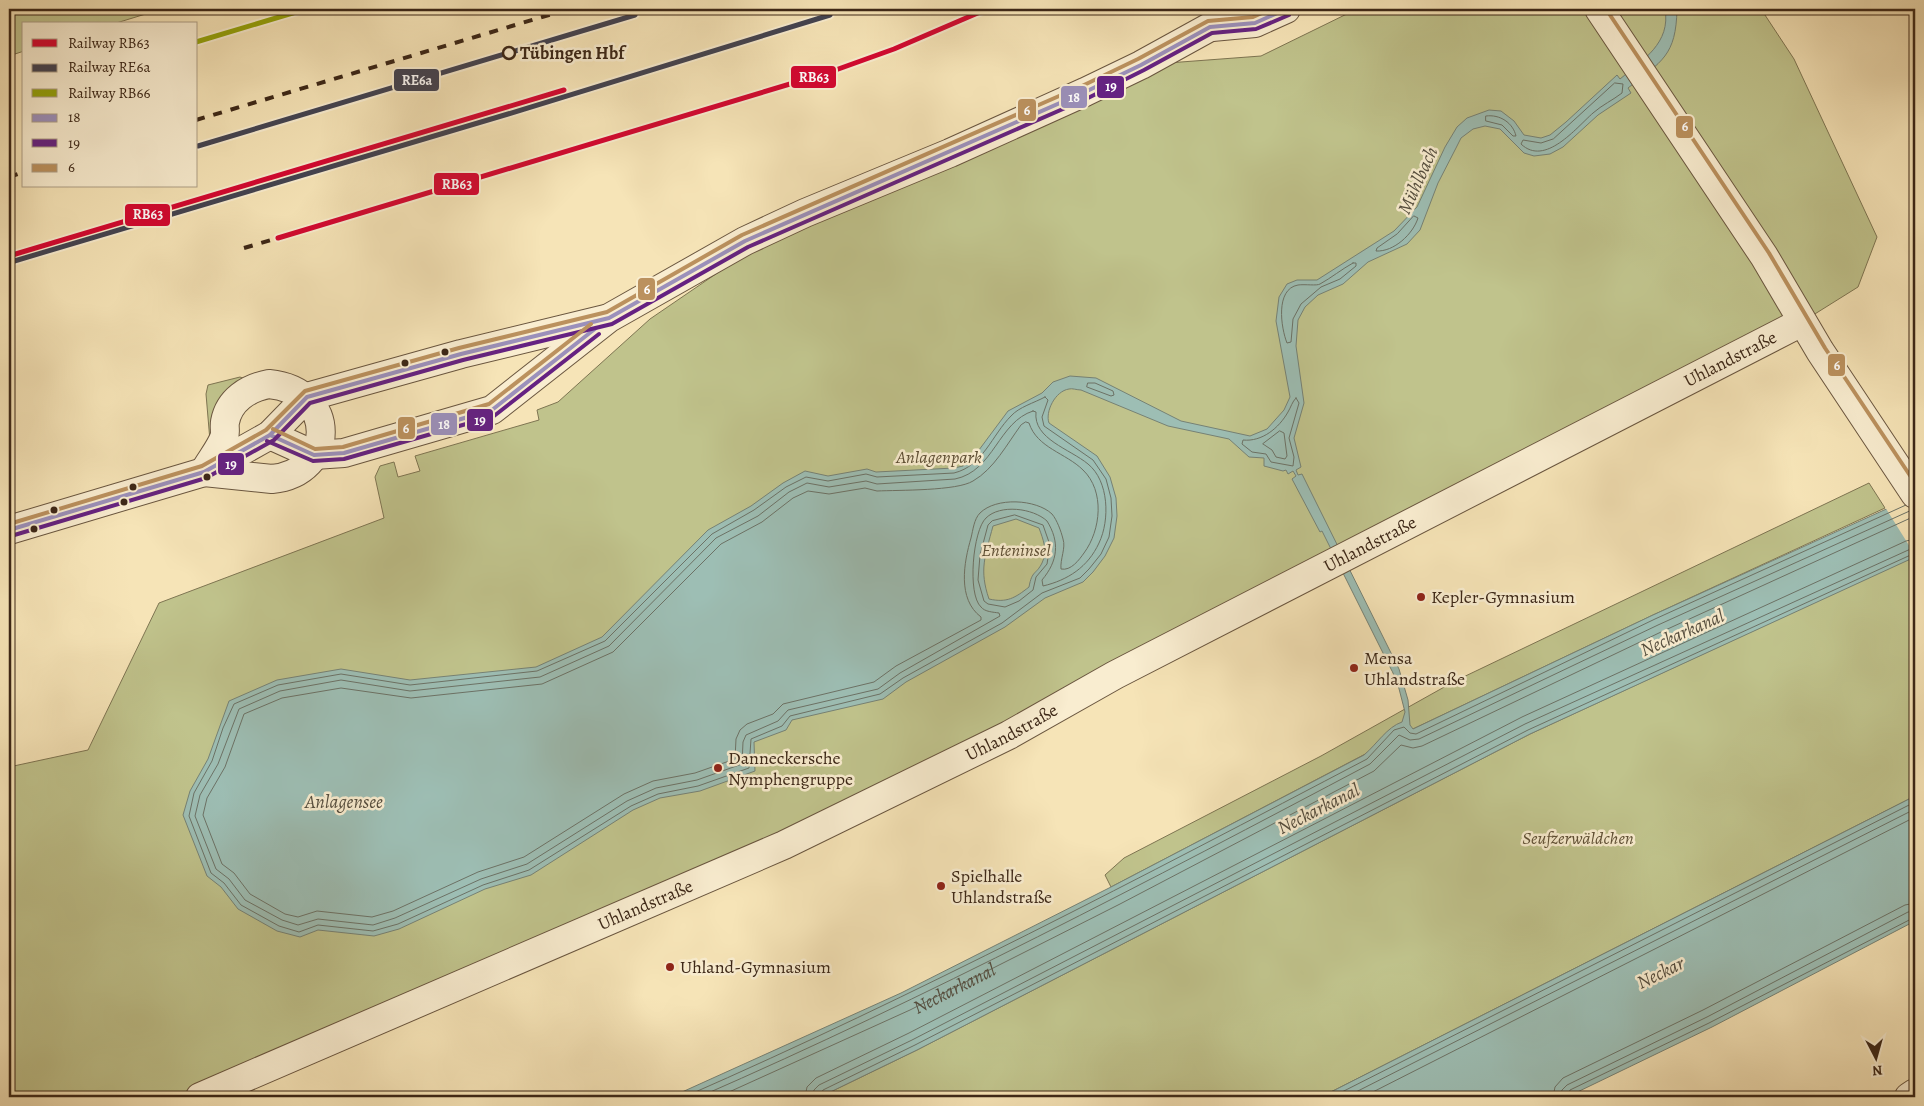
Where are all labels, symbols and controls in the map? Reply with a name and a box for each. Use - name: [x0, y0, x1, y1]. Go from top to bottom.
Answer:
- legend: [22, 22, 198, 188]
- text: Railway RB63: [68, 33, 150, 53]
- place label: Tübingen Hbf: [520, 41, 627, 65]
- marker: Tübingen Hbf: [502, 46, 516, 60]
- text: Railway RE6a: [68, 57, 150, 77]
- line badge: RB63: [790, 65, 837, 89]
- line badge: RE6a: [393, 68, 440, 92]
- text: RB63: [799, 68, 829, 87]
- text: RE6a: [402, 71, 433, 90]
- line badge: 19: [1096, 75, 1125, 99]
- text: 19: [1105, 77, 1117, 96]
- text: Railway RB66: [68, 83, 150, 103]
- line badge: 18: [1060, 85, 1088, 109]
- text: 18: [1068, 88, 1080, 107]
- line badge: 6: [1017, 98, 1037, 122]
- text: 6: [1024, 101, 1031, 120]
- text: 18: [68, 107, 80, 127]
- line badge: 6: [1675, 115, 1694, 139]
- text: 6: [1682, 117, 1689, 136]
- text: 19: [68, 133, 80, 153]
- water label: Mühlbach: [1391, 142, 1444, 218]
- text: 6: [68, 157, 75, 177]
- line badge: RB63: [433, 172, 480, 196]
- text: RB63: [442, 175, 472, 194]
- line badge: RB63: [124, 203, 171, 227]
- text: RB63: [133, 205, 163, 224]
- line badge: 6: [637, 277, 656, 301]
- text: 6: [644, 280, 651, 299]
- street label: Uhlandstraße: [1680, 325, 1781, 393]
- unlabelled marker: [440, 347, 450, 357]
- line badge: 6: [1827, 353, 1846, 377]
- text: 6: [1834, 356, 1841, 375]
- unlabelled marker: [400, 358, 410, 368]
- line badge: 19: [466, 408, 494, 432]
- text: 19: [474, 411, 486, 430]
- line badge: 18: [430, 412, 458, 436]
- text: 18: [438, 415, 450, 434]
- line badge: 6: [397, 416, 416, 440]
- text: 6: [403, 419, 410, 438]
- park label: Anlagenpark: [895, 445, 982, 469]
- line badge: 19: [217, 452, 245, 476]
- text: 19: [225, 455, 237, 474]
- unlabelled marker: [202, 472, 212, 482]
- unlabelled marker: [128, 482, 138, 492]
- unlabelled marker: [119, 497, 129, 507]
- unlabelled marker: [49, 505, 59, 515]
- street label: Uhlandstraße: [1319, 510, 1421, 578]
- unlabelled marker: [29, 524, 39, 534]
- park label: Enteninsel: [981, 538, 1051, 562]
- place label: Kepler-Gymnasium: [1431, 585, 1575, 609]
- marker: Kepler-Gymnasium: [1415, 591, 1427, 603]
- water label: Neckarkanal: [1636, 603, 1729, 663]
- place label: Mensa Uhlandstraße: [1364, 646, 1465, 691]
- marker: Mensa Uhlandstraße: [1348, 662, 1360, 674]
- street label: Uhlandstraße: [961, 698, 1062, 766]
- place label: Danneckersche Nymphengruppe: [728, 746, 853, 791]
- marker: Danneckersche Nymphengruppe: [712, 762, 724, 774]
- water label: Neckarkanal: [1273, 777, 1364, 841]
- water label: Anlagensee: [304, 789, 383, 815]
- park label: Seufzerwäldchen: [1522, 826, 1634, 850]
- place label: Spielhalle Uhlandstraße: [951, 864, 1052, 909]
- street label: Uhlandstraße: [594, 874, 697, 936]
- marker: Spielhalle Uhlandstraße: [935, 880, 947, 892]
- water label: Neckar: [1632, 950, 1690, 995]
- place label: Uhland-Gymnasium: [680, 955, 831, 979]
- water label: Neckarkanal: [909, 957, 1000, 1020]
- marker: Uhland-Gymnasium: [664, 961, 676, 973]
- north arrow: [1852, 1034, 1902, 1084]
- text: N: [1871, 1060, 1883, 1080]

